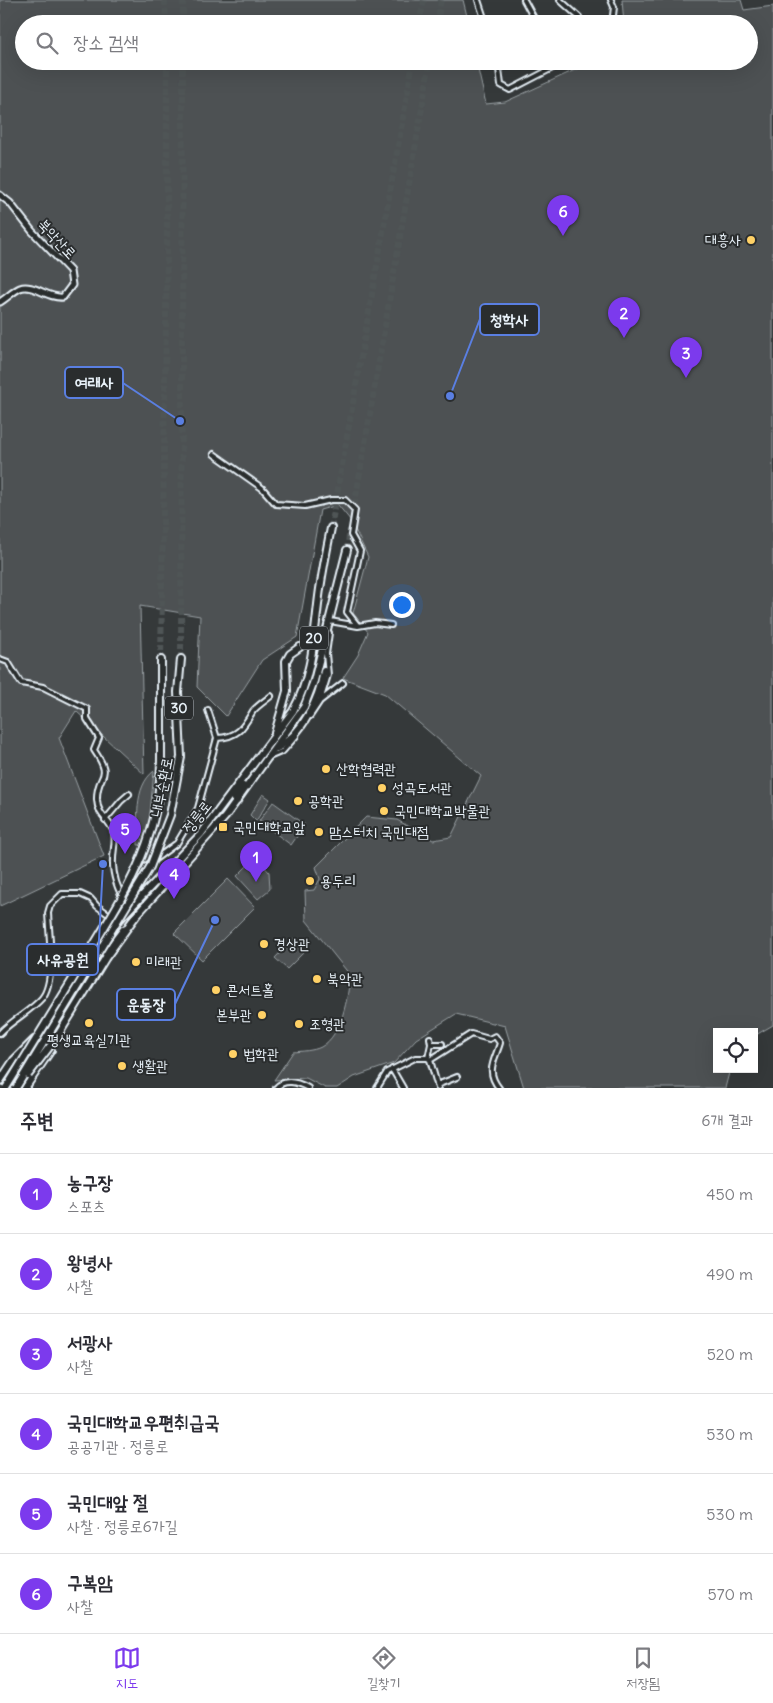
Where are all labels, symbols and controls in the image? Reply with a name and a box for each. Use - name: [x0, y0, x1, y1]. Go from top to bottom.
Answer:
- search box: [15, 15, 758, 70]
- icon: search: [33, 29, 61, 57]
- text: 장소 검색: [73, 30, 139, 54]
- pin: 6: [547, 195, 579, 236]
- street label: 북악산로: [34, 215, 81, 263]
- place label: 대흥사: [705, 230, 741, 249]
- marker: 대흥사: [745, 234, 757, 246]
- pin: 2: [608, 297, 640, 338]
- callout: 청학사: [480, 304, 539, 335]
- text: 청학사: [490, 309, 528, 329]
- pin: 3: [670, 337, 702, 378]
- callout: 여래사: [65, 367, 123, 398]
- text: 여래사: [75, 372, 113, 392]
- your location: [389, 592, 415, 618]
- road number: 20: [300, 626, 328, 650]
- road number: 30: [165, 696, 193, 720]
- street label: 내부순환로: [146, 755, 177, 818]
- place label: 산학협력관: [336, 759, 396, 778]
- marker: 산학협력관: [320, 763, 332, 775]
- place label: 성곡도서관: [392, 778, 452, 797]
- marker: 성곡도서관: [376, 782, 388, 794]
- place label: 공학관: [308, 791, 344, 810]
- marker: 공학관: [292, 795, 304, 807]
- street label: 정릉로: [178, 797, 215, 837]
- place label: 국민대학교박물관: [394, 801, 491, 820]
- marker: 국민대학교박물관: [378, 805, 390, 817]
- pin: 5: [109, 813, 141, 854]
- place label: 국민대학교앞: [233, 817, 305, 836]
- marker: 국민대학교앞: [217, 821, 229, 833]
- place label: 맘스터치 국민대점: [329, 822, 429, 841]
- marker: 맘스터치 국민대점: [313, 826, 325, 838]
- pin: 1: [240, 841, 272, 882]
- pin: 4: [158, 858, 190, 899]
- place label: 용두리: [320, 871, 356, 890]
- marker: 용두리: [304, 875, 316, 887]
- place label: 경상관: [274, 934, 310, 953]
- marker: 경상관: [258, 938, 270, 950]
- callout: 사유공원: [27, 944, 98, 975]
- text: 사유공원: [36, 949, 89, 969]
- place label: 미래관: [146, 952, 182, 971]
- marker: 미래관: [130, 956, 142, 968]
- place label: 북악관: [327, 969, 363, 988]
- marker: 북악관: [311, 973, 323, 985]
- place label: 콘서트홀: [226, 980, 274, 999]
- marker: 콘서트홀: [210, 984, 222, 996]
- callout: 운동장: [117, 989, 175, 1020]
- text: 운동장: [127, 994, 165, 1014]
- place label: 본부관: [216, 1005, 252, 1024]
- marker: 본부관: [256, 1009, 268, 1021]
- place label: 조형관: [309, 1014, 345, 1033]
- marker: 평생교육실기관: [83, 1017, 95, 1029]
- marker: 조형관: [293, 1018, 305, 1030]
- map controls: [713, 1028, 758, 1073]
- button: locate: [713, 1028, 758, 1073]
- place label: 평생교육실기관: [47, 1030, 131, 1049]
- place label: 법학관: [243, 1044, 279, 1063]
- marker: 법학관: [227, 1048, 239, 1060]
- place label: 생활관: [132, 1056, 168, 1075]
- marker: 생활관: [116, 1060, 128, 1072]
- text: 주변: [20, 1107, 54, 1134]
- text: 6개 결과: [701, 1110, 753, 1130]
- text: 농구장: [67, 1170, 113, 1194]
- text: 1: [33, 1184, 39, 1204]
- text: 450 m: [706, 1184, 753, 1204]
- text: 스포츠: [67, 1196, 106, 1216]
- text: 왕녕사: [67, 1250, 113, 1274]
- text: 2: [32, 1264, 40, 1284]
- text: 490 m: [706, 1264, 753, 1284]
- text: 사찰: [67, 1276, 93, 1296]
- text: 서광사: [67, 1330, 113, 1354]
- text: 3: [31, 1344, 41, 1364]
- text: 520 m: [707, 1344, 753, 1364]
- text: 사찰: [67, 1356, 93, 1376]
- text: 국민대학교우편취급국: [67, 1410, 220, 1434]
- text: 4: [31, 1424, 41, 1444]
- text: 530 m: [706, 1424, 753, 1444]
- text: 공공기관 · 정릉로: [67, 1436, 168, 1456]
- text: 국민대앞 절: [67, 1490, 148, 1514]
- text: 5: [31, 1504, 41, 1524]
- text: 530 m: [706, 1504, 753, 1524]
- text: 사찰 · 정릉로6가길: [67, 1516, 178, 1536]
- text: 구복암: [67, 1570, 113, 1594]
- text: 6: [31, 1584, 41, 1604]
- text: 570 m: [708, 1584, 753, 1604]
- text: 사찰: [67, 1596, 93, 1616]
- tab: 지도: [113, 1644, 141, 1693]
- tab: 길찾기: [367, 1644, 400, 1693]
- tab: 저장됨: [626, 1644, 660, 1693]

